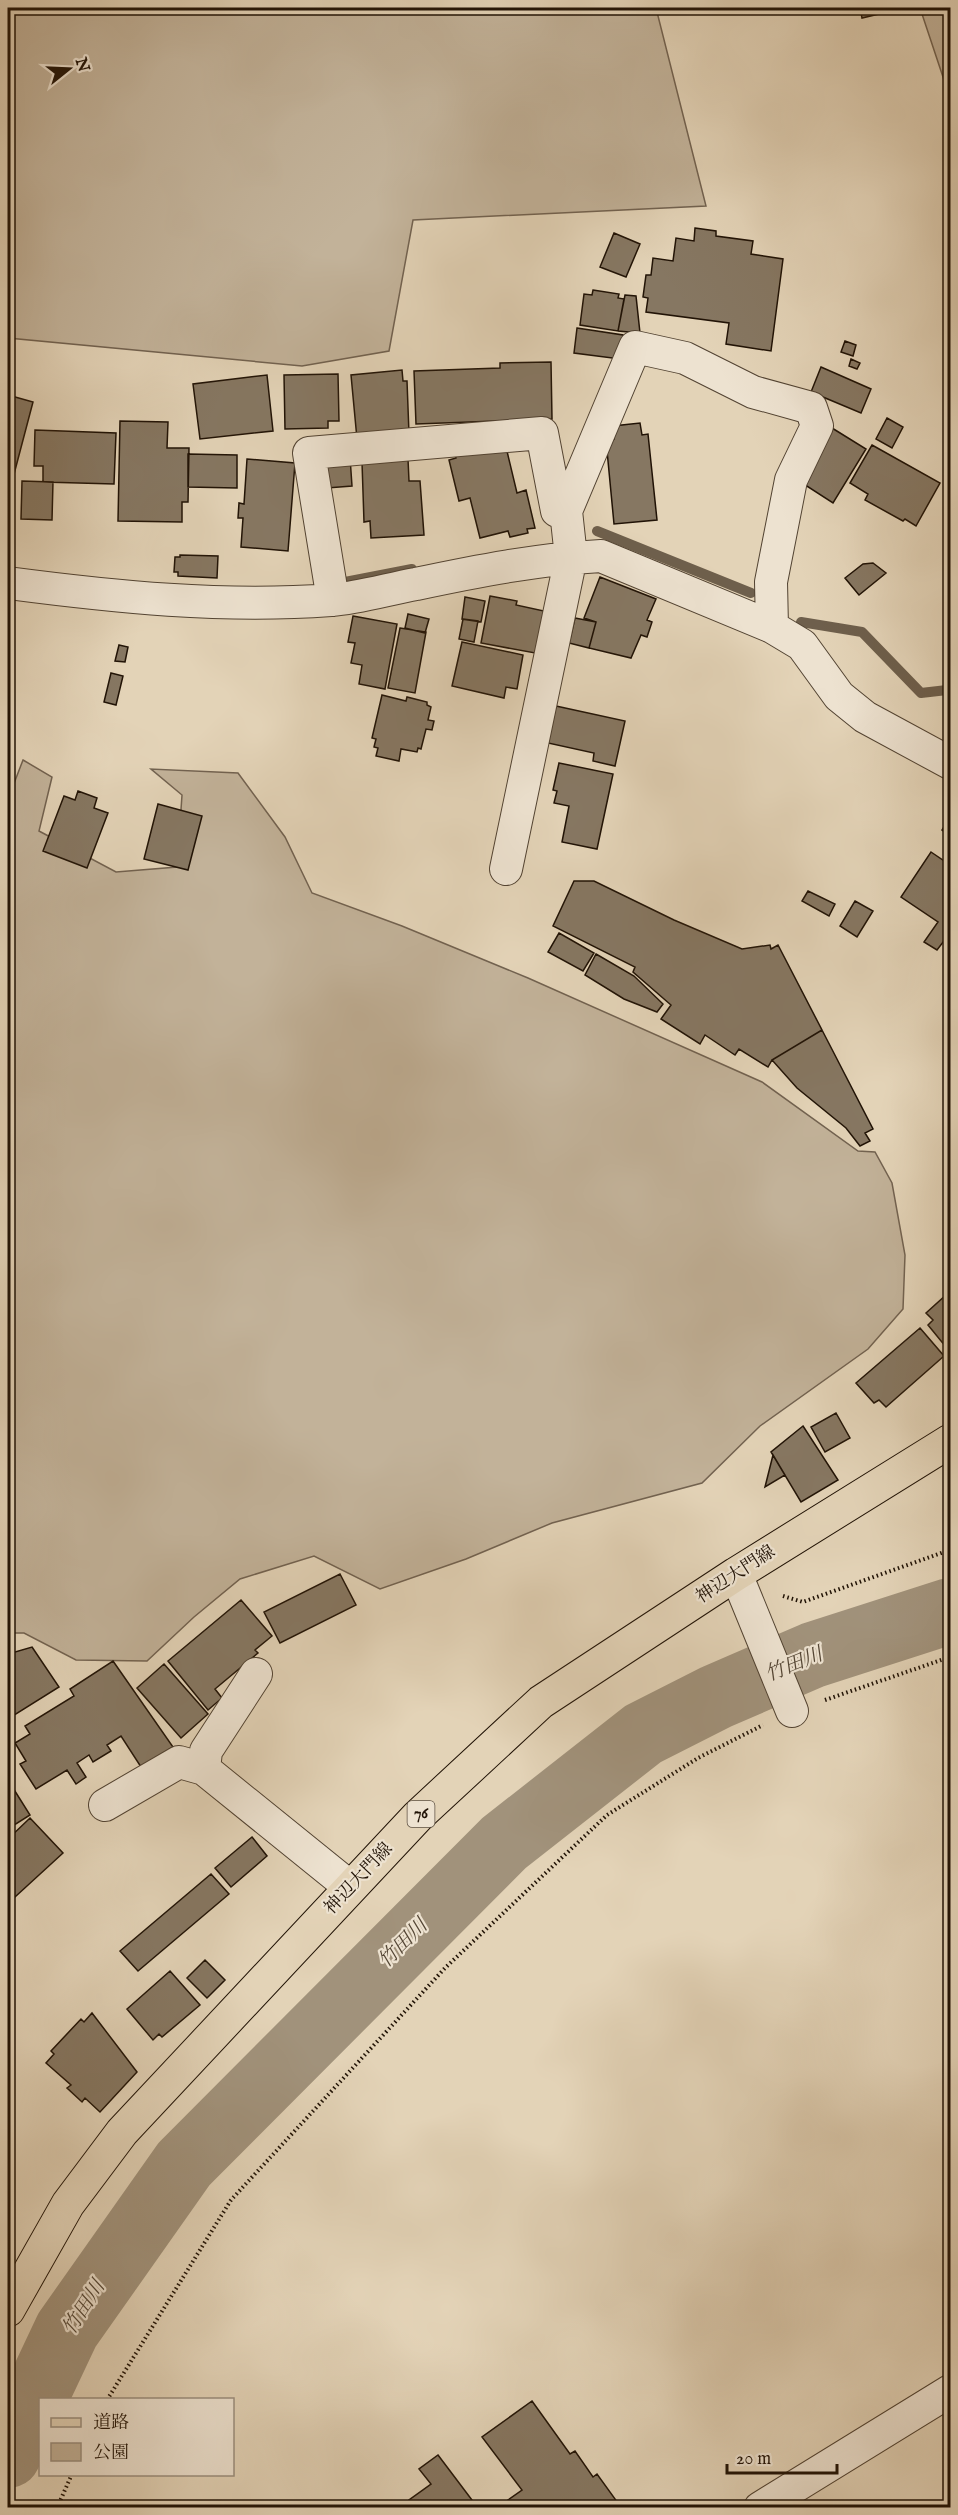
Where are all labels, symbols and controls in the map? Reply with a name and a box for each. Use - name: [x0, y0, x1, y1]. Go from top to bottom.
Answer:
- north arrow: [39, 39, 99, 99]
- text: N: [69, 54, 93, 75]
- street label: 神辺大門線: [692, 1541, 780, 1609]
- water label: 竹田川: [762, 1641, 828, 1688]
- road number: 76: [408, 1801, 434, 1827]
- street label: 神辺大門線: [320, 1838, 398, 1920]
- water label: 竹田川: [373, 1913, 434, 1974]
- water label: 竹田川: [57, 2274, 112, 2340]
- legend: [39, 2398, 234, 2476]
- text: 道路: [93, 2412, 129, 2435]
- scale bar: [727, 2437, 836, 2475]
- text: 公園: [93, 2442, 129, 2465]
- text: 20 m: [736, 2448, 771, 2471]

